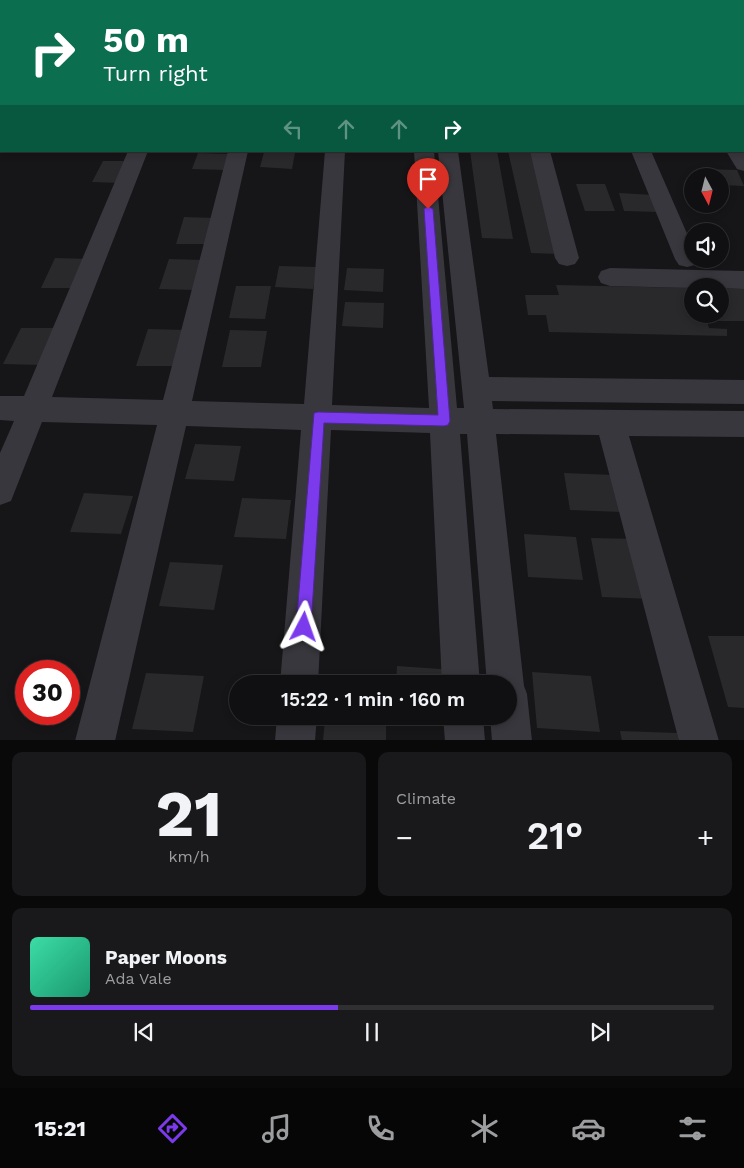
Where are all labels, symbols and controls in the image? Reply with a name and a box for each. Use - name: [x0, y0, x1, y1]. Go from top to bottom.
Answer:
- text: 50 m: [103, 19, 189, 61]
- icon: right: [20, 20, 85, 85]
- text: Turn right: [103, 61, 208, 86]
- icon: left: [279, 115, 307, 143]
- icon: ahead: [332, 115, 360, 143]
- icon: ahead: [385, 115, 413, 143]
- icon: right: [438, 115, 466, 143]
- pin: [407, 158, 449, 209]
- icon: arrive: [414, 165, 442, 193]
- north arrow: [684, 168, 729, 212]
- map controls: [684, 168, 729, 323]
- button: sound: [684, 223, 729, 268]
- button: search: [684, 278, 729, 323]
- position arrow: [277, 600, 329, 652]
- speed limit sign: 30: [15, 660, 80, 725]
- text: 15:22 · 1 min · 160 m: [281, 688, 465, 711]
- text: 21: [156, 776, 222, 852]
- text: Climate: [396, 789, 456, 808]
- text: 21°: [527, 814, 583, 858]
- text: −: [396, 821, 413, 854]
- text: +: [697, 821, 714, 854]
- text: km/h: [168, 847, 210, 866]
- text: Paper Moons: [105, 946, 227, 969]
- text: Ada Vale: [105, 969, 172, 988]
- icon: previous: [130, 1018, 158, 1046]
- icon: pause: [358, 1018, 386, 1046]
- icon: next: [586, 1018, 614, 1046]
- icon: directions: [155, 1111, 190, 1146]
- icon: music: [259, 1111, 294, 1146]
- icon: phone: [363, 1111, 398, 1146]
- icon: climate: [467, 1111, 502, 1146]
- icon: car: [571, 1111, 606, 1146]
- icon: filters: [675, 1111, 710, 1146]
- text: 15:21: [34, 1116, 86, 1141]

